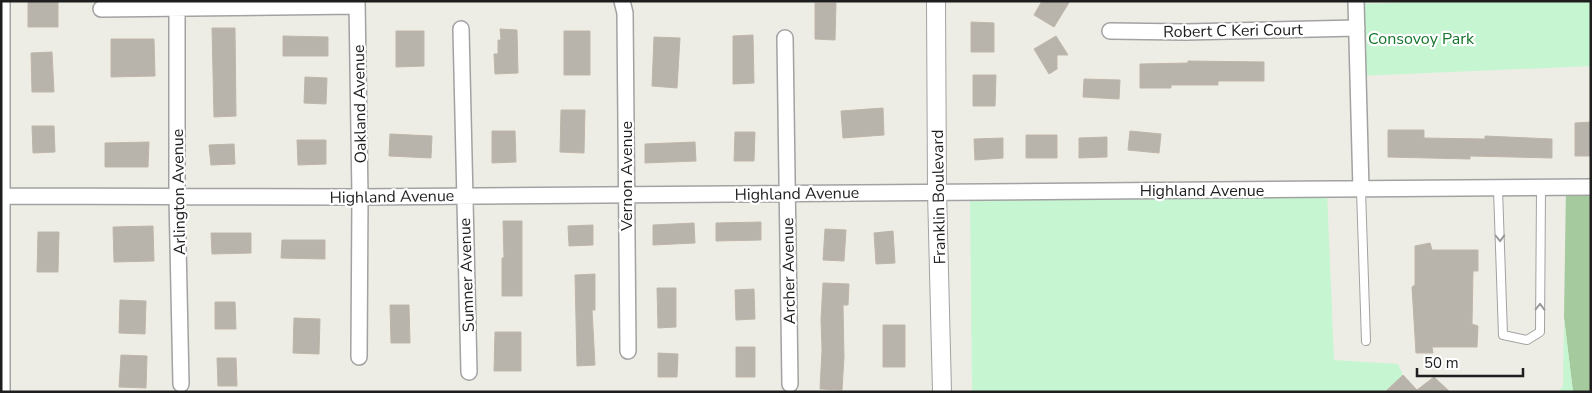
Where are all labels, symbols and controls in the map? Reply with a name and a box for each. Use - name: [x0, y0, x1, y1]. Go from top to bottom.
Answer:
- street label: Robert C Keri Court: [1163, 19, 1303, 43]
- park label: Consovoy Park: [1368, 28, 1475, 50]
- street label: Oakland Avenue: [348, 44, 372, 164]
- street label: Vernon Avenue: [616, 121, 638, 232]
- street label: Arlington Avenue: [167, 129, 191, 255]
- street label: Franklin Boulevard: [927, 129, 951, 265]
- street label: Highland Avenue: [1140, 180, 1264, 202]
- street label: Highland Avenue: [735, 182, 859, 206]
- street label: Highland Avenue: [330, 185, 454, 209]
- street label: Sumner Avenue: [454, 217, 480, 333]
- street label: Archer Avenue: [777, 218, 801, 324]
- one-way arrow: [1494, 234, 1505, 242]
- one-way arrow: [1535, 302, 1545, 310]
- scale bar: [1417, 346, 1523, 378]
- text: 50 m: [1424, 353, 1459, 373]

